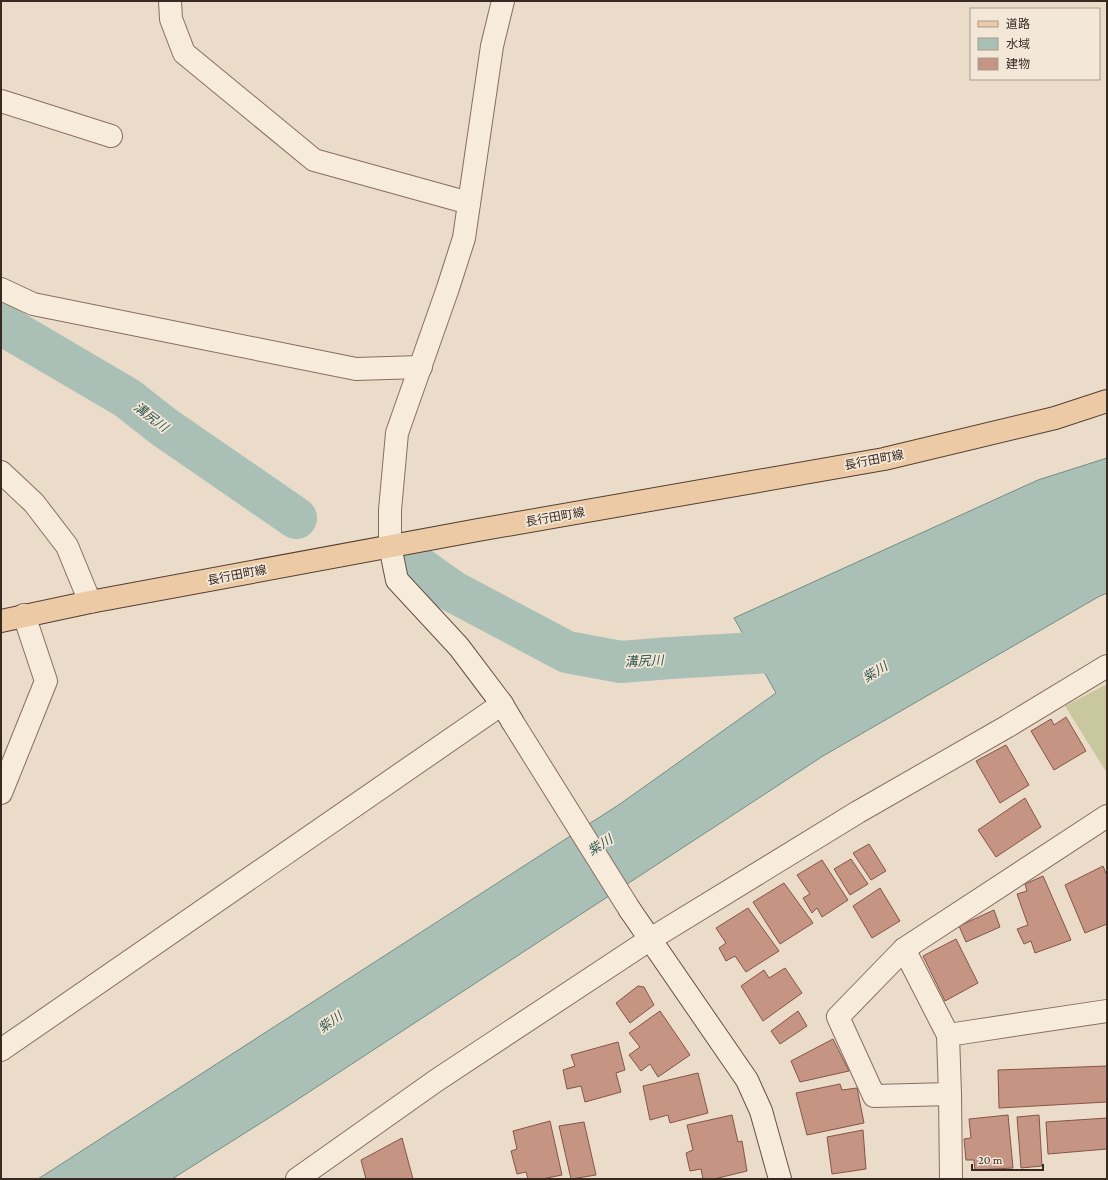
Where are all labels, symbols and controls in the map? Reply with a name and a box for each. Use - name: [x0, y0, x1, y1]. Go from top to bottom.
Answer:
- legend: [970, 8, 1100, 80]
- text: 道路: [1006, 17, 1030, 31]
- text: 水域: [1006, 37, 1030, 51]
- text: 建物: [1006, 57, 1030, 71]
- water label: 溝尻川: [131, 399, 173, 436]
- street label: 長行田町線: [843, 447, 905, 473]
- street label: 長行田町線: [524, 505, 586, 529]
- street label: 長行田町線: [206, 562, 268, 588]
- water label: 溝尻川: [624, 652, 666, 670]
- water label: 紫川: [860, 658, 892, 685]
- water label: 紫川: [585, 831, 617, 858]
- water label: 紫川: [315, 1007, 347, 1036]
- scale bar: [972, 1146, 1043, 1172]
- text: 20 m: [978, 1153, 1003, 1167]

